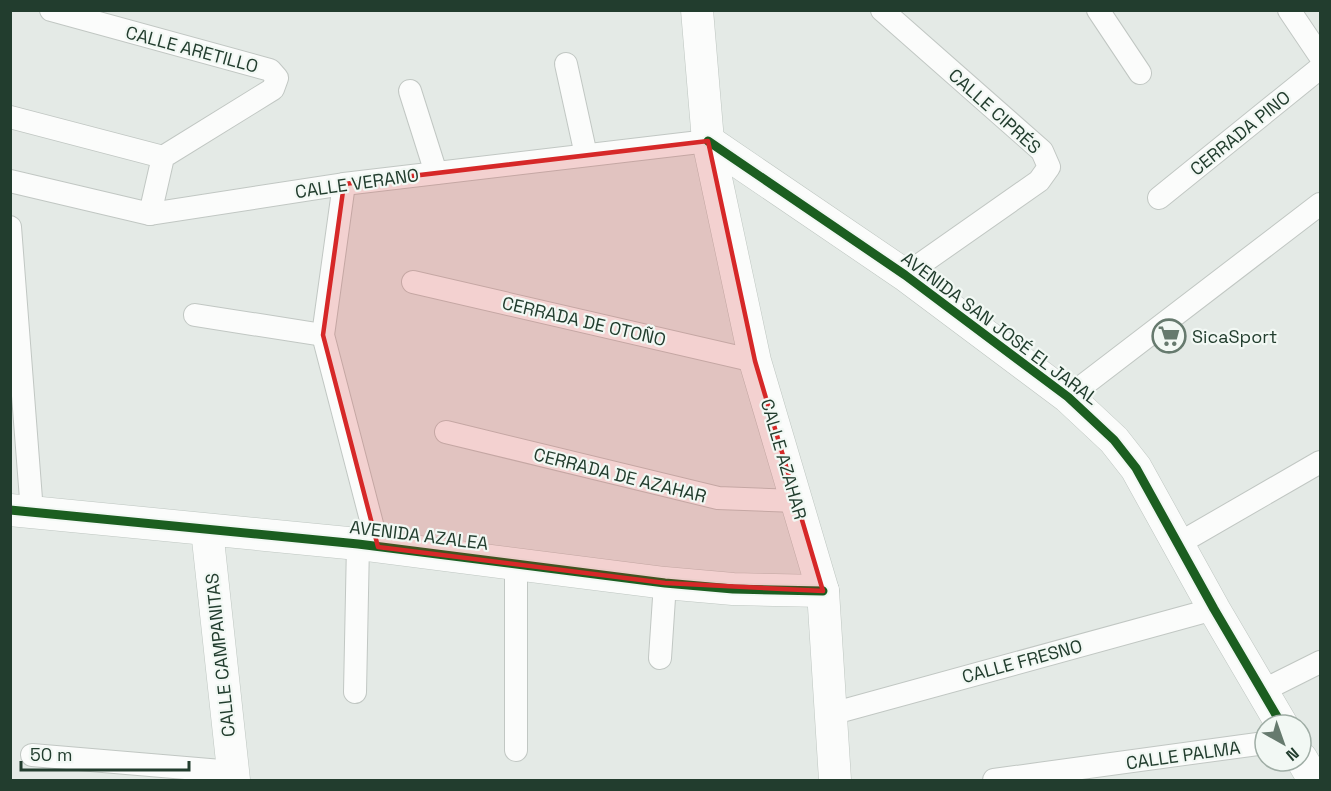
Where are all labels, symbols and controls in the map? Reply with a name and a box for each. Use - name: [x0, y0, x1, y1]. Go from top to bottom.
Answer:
- street label: CALLE ARETILLO: [123, 20, 261, 78]
- street label: CALLE CIPRÉS: [944, 63, 1046, 159]
- street label: CERRADA PINO: [1185, 86, 1295, 180]
- street label: CALLE VERANO: [294, 163, 420, 203]
- street label: AVENIDA SAN JOSÉ EL JARAL: [897, 246, 1103, 410]
- street label: CERRADA DE OTOÑO: [500, 291, 668, 351]
- supermarket icon: SicaSport: [1151, 318, 1187, 354]
- place label: SicaSport: [1192, 325, 1277, 348]
- street label: CALLE AZAHAR: [756, 396, 812, 522]
- street label: CERRADA DE AZAHAR: [531, 442, 709, 508]
- street label: AVENIDA AZALEA: [348, 515, 490, 555]
- street label: CALLE CAMPANITAS: [200, 572, 240, 738]
- street label: CALLE FRESNO: [959, 634, 1085, 688]
- north arrow: [1253, 713, 1313, 773]
- scale bar: [21, 734, 189, 772]
- street label: CALLE PALMA: [1124, 736, 1242, 774]
- text: 50 m: [30, 743, 72, 766]
- text: N: [1281, 743, 1303, 766]

